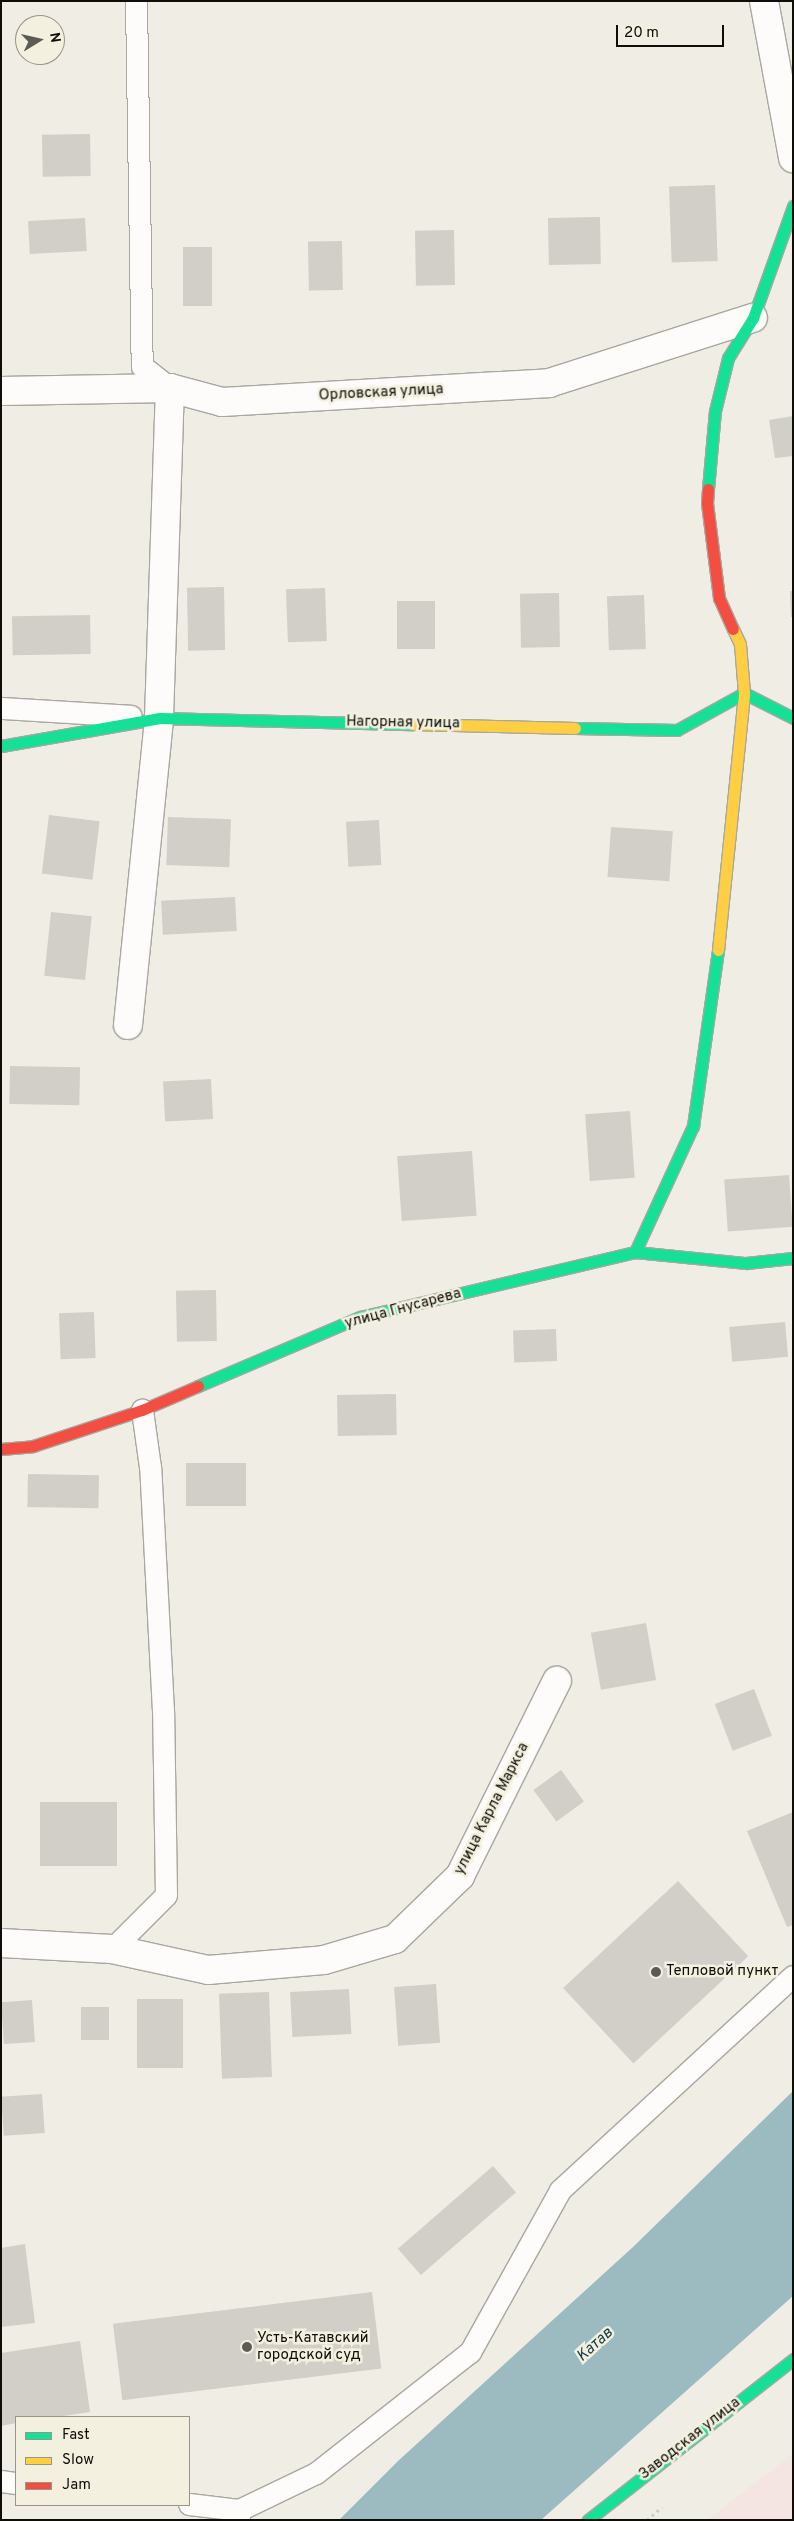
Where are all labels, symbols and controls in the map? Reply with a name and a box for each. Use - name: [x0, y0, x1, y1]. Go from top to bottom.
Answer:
- north arrow: [15, 15, 65, 65]
- scale bar: [619, 15, 726, 47]
- text: 20 m: [624, 24, 659, 43]
- text: N: [45, 31, 64, 44]
- street label: Орловская улица: [318, 381, 444, 405]
- street label: Нагорная улица: [346, 713, 460, 733]
- street label: улица Гнусарева: [343, 1285, 463, 1333]
- street label: улица Карла Маркса: [451, 1740, 533, 1878]
- place label: Тепловой пункт: [666, 1963, 778, 1981]
- marker: Тепловой пункт: [650, 1966, 662, 1978]
- water label: Катав: [573, 2324, 617, 2366]
- place label: Усть-Катавский городской суд: [257, 2329, 369, 2364]
- marker: Усть-Катавский городской суд: [241, 2341, 253, 2353]
- street label: Заводская улица: [636, 2394, 744, 2484]
- legend: [15, 2416, 190, 2506]
- text: Fast: [62, 2426, 90, 2445]
- text: Slow: [62, 2451, 94, 2470]
- text: Jam: [62, 2476, 91, 2495]

